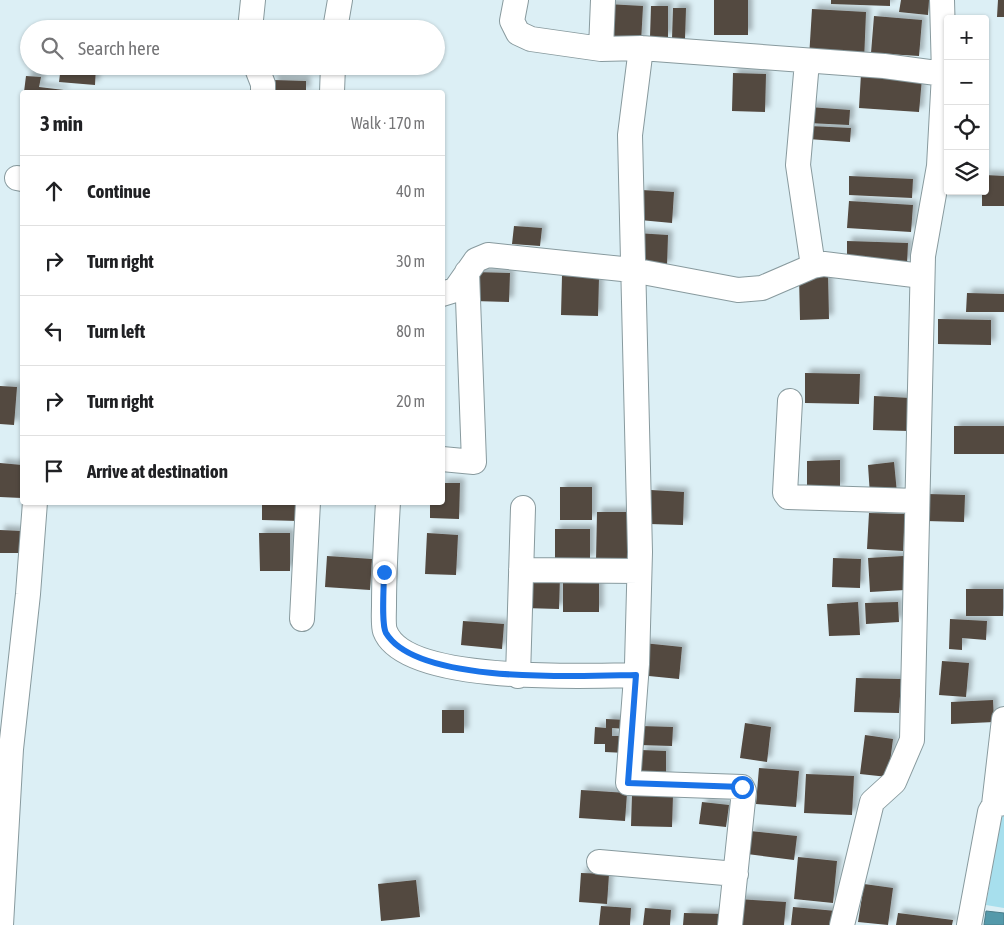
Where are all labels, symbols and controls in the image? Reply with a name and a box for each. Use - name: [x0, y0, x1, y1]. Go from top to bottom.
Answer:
- map controls: [944, 15, 989, 195]
- button: +: [944, 15, 989, 60]
- search box: [20, 20, 445, 75]
- icon: search: [38, 34, 66, 62]
- text: Search here: [78, 37, 160, 59]
- button: −: [944, 60, 989, 105]
- button: locate: [944, 105, 989, 150]
- text: 3 min: [40, 111, 83, 135]
- text: Walk · 170 m: [351, 114, 425, 132]
- button: layers: [944, 150, 989, 195]
- icon: ahead: [40, 177, 68, 205]
- text: Continue: [87, 180, 151, 202]
- text: 40 m: [396, 182, 425, 200]
- icon: right: [40, 247, 68, 275]
- text: Turn right: [87, 250, 154, 272]
- text: 30 m: [396, 252, 425, 270]
- icon: left: [40, 317, 68, 345]
- text: Turn left: [87, 320, 145, 342]
- text: 80 m: [396, 322, 425, 340]
- icon: right: [40, 387, 68, 415]
- text: Turn right: [87, 390, 154, 412]
- text: 20 m: [396, 392, 425, 410]
- icon: arrive: [40, 457, 68, 485]
- text: Arrive at destination: [87, 460, 228, 482]
- route end: [373, 561, 396, 584]
- route start: [731, 776, 754, 799]

